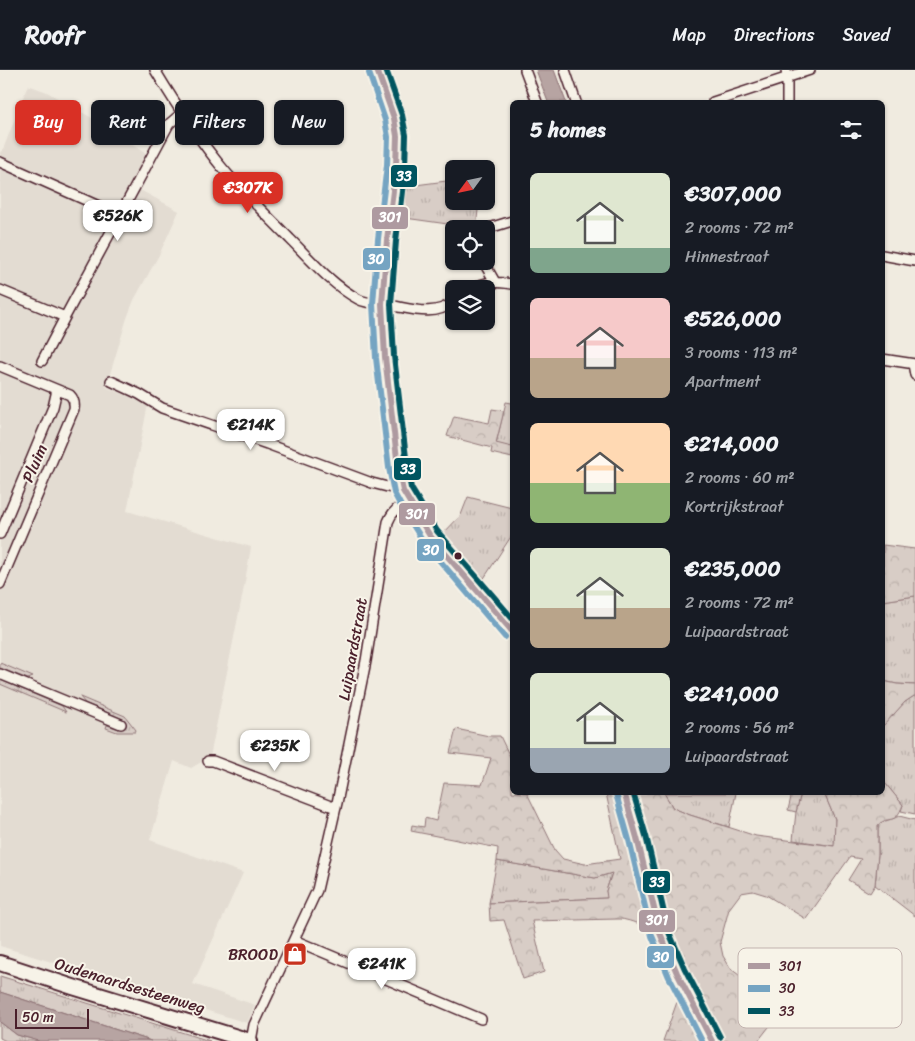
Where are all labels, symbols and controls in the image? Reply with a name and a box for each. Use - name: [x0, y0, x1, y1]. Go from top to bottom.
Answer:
- text: Roofr: [25, 14, 84, 56]
- text: Map: [673, 19, 706, 51]
- text: Directions: [734, 19, 815, 51]
- text: Saved: [843, 19, 890, 51]
- chip: Buy: [15, 100, 81, 145]
- chip: Rent: [91, 100, 165, 145]
- chip: Filters: [175, 100, 264, 145]
- chip: New: [274, 100, 344, 145]
- text: 5 homes: [530, 111, 606, 149]
- icon: filters: [837, 116, 865, 144]
- north arrow: [445, 160, 495, 210]
- map controls: [445, 160, 495, 330]
- line badge: 33: [390, 164, 418, 188]
- text: 33: [395, 164, 412, 189]
- pin: €307K: [213, 172, 283, 214]
- text: €307K: [224, 173, 272, 202]
- text: €307,000: [685, 175, 781, 213]
- icon: home: [570, 193, 630, 253]
- pin: €526K: [83, 200, 153, 242]
- text: €526K: [94, 201, 142, 230]
- text: 301: [378, 205, 401, 230]
- line badge: 301: [371, 206, 409, 230]
- text: 2 rooms · 72 m²: [685, 213, 794, 242]
- button: locate: [445, 220, 495, 270]
- text: Hinnestraat: [685, 242, 769, 271]
- line badge: 30: [362, 247, 391, 271]
- text: 30: [367, 247, 384, 272]
- button: layers: [445, 280, 495, 330]
- text: €526,000: [685, 300, 781, 338]
- icon: home: [570, 318, 630, 378]
- text: 3 rooms · 113 m²: [685, 338, 797, 367]
- text: Apartment: [685, 367, 761, 396]
- pin: €214K: [216, 408, 286, 451]
- text: €214K: [228, 410, 274, 439]
- text: €214,000: [685, 425, 779, 463]
- street label: Pluim: [13, 439, 56, 487]
- icon: home: [570, 443, 630, 503]
- line badge: 33: [393, 457, 422, 481]
- text: 33: [399, 457, 416, 482]
- text: 2 rooms · 60 m²: [685, 463, 795, 492]
- text: Kortrijkstraat: [685, 492, 784, 521]
- line badge: 301: [398, 502, 436, 526]
- text: 301: [405, 502, 428, 527]
- line badge: 30: [416, 538, 445, 562]
- text: 30: [422, 538, 439, 563]
- text: €235,000: [685, 550, 781, 588]
- unlabelled marker: [453, 551, 463, 561]
- icon: home: [570, 568, 630, 628]
- text: 2 rooms · 72 m²: [685, 588, 794, 617]
- street label: Luipaardstraat: [329, 595, 376, 703]
- text: Luipaardstraat: [685, 617, 789, 646]
- text: €241,000: [685, 675, 779, 713]
- icon: home: [570, 693, 630, 753]
- text: 2 rooms · 56 m²: [685, 713, 794, 742]
- pin: €235K: [240, 730, 310, 772]
- text: €235K: [251, 731, 299, 760]
- text: Luipaardstraat: [685, 742, 789, 771]
- line badge: 33: [642, 870, 671, 894]
- text: 33: [648, 870, 665, 895]
- text: 301: [645, 908, 668, 933]
- line badge: 301: [638, 909, 676, 933]
- place label: BROOD: [228, 940, 278, 969]
- shop icon: BROOD: [282, 941, 308, 967]
- line badge: 30: [646, 945, 675, 969]
- text: 30: [652, 945, 669, 970]
- pin: €241K: [347, 948, 417, 990]
- legend: [738, 948, 902, 1028]
- street label: Oudenaardsesteenweg: [51, 949, 209, 1022]
- text: €241K: [359, 949, 405, 978]
- text: 301: [779, 954, 802, 979]
- text: 30: [779, 976, 796, 1001]
- text: 33: [779, 999, 795, 1024]
- text: 50 m: [22, 1005, 54, 1030]
- scale bar: [15, 1006, 89, 1029]

